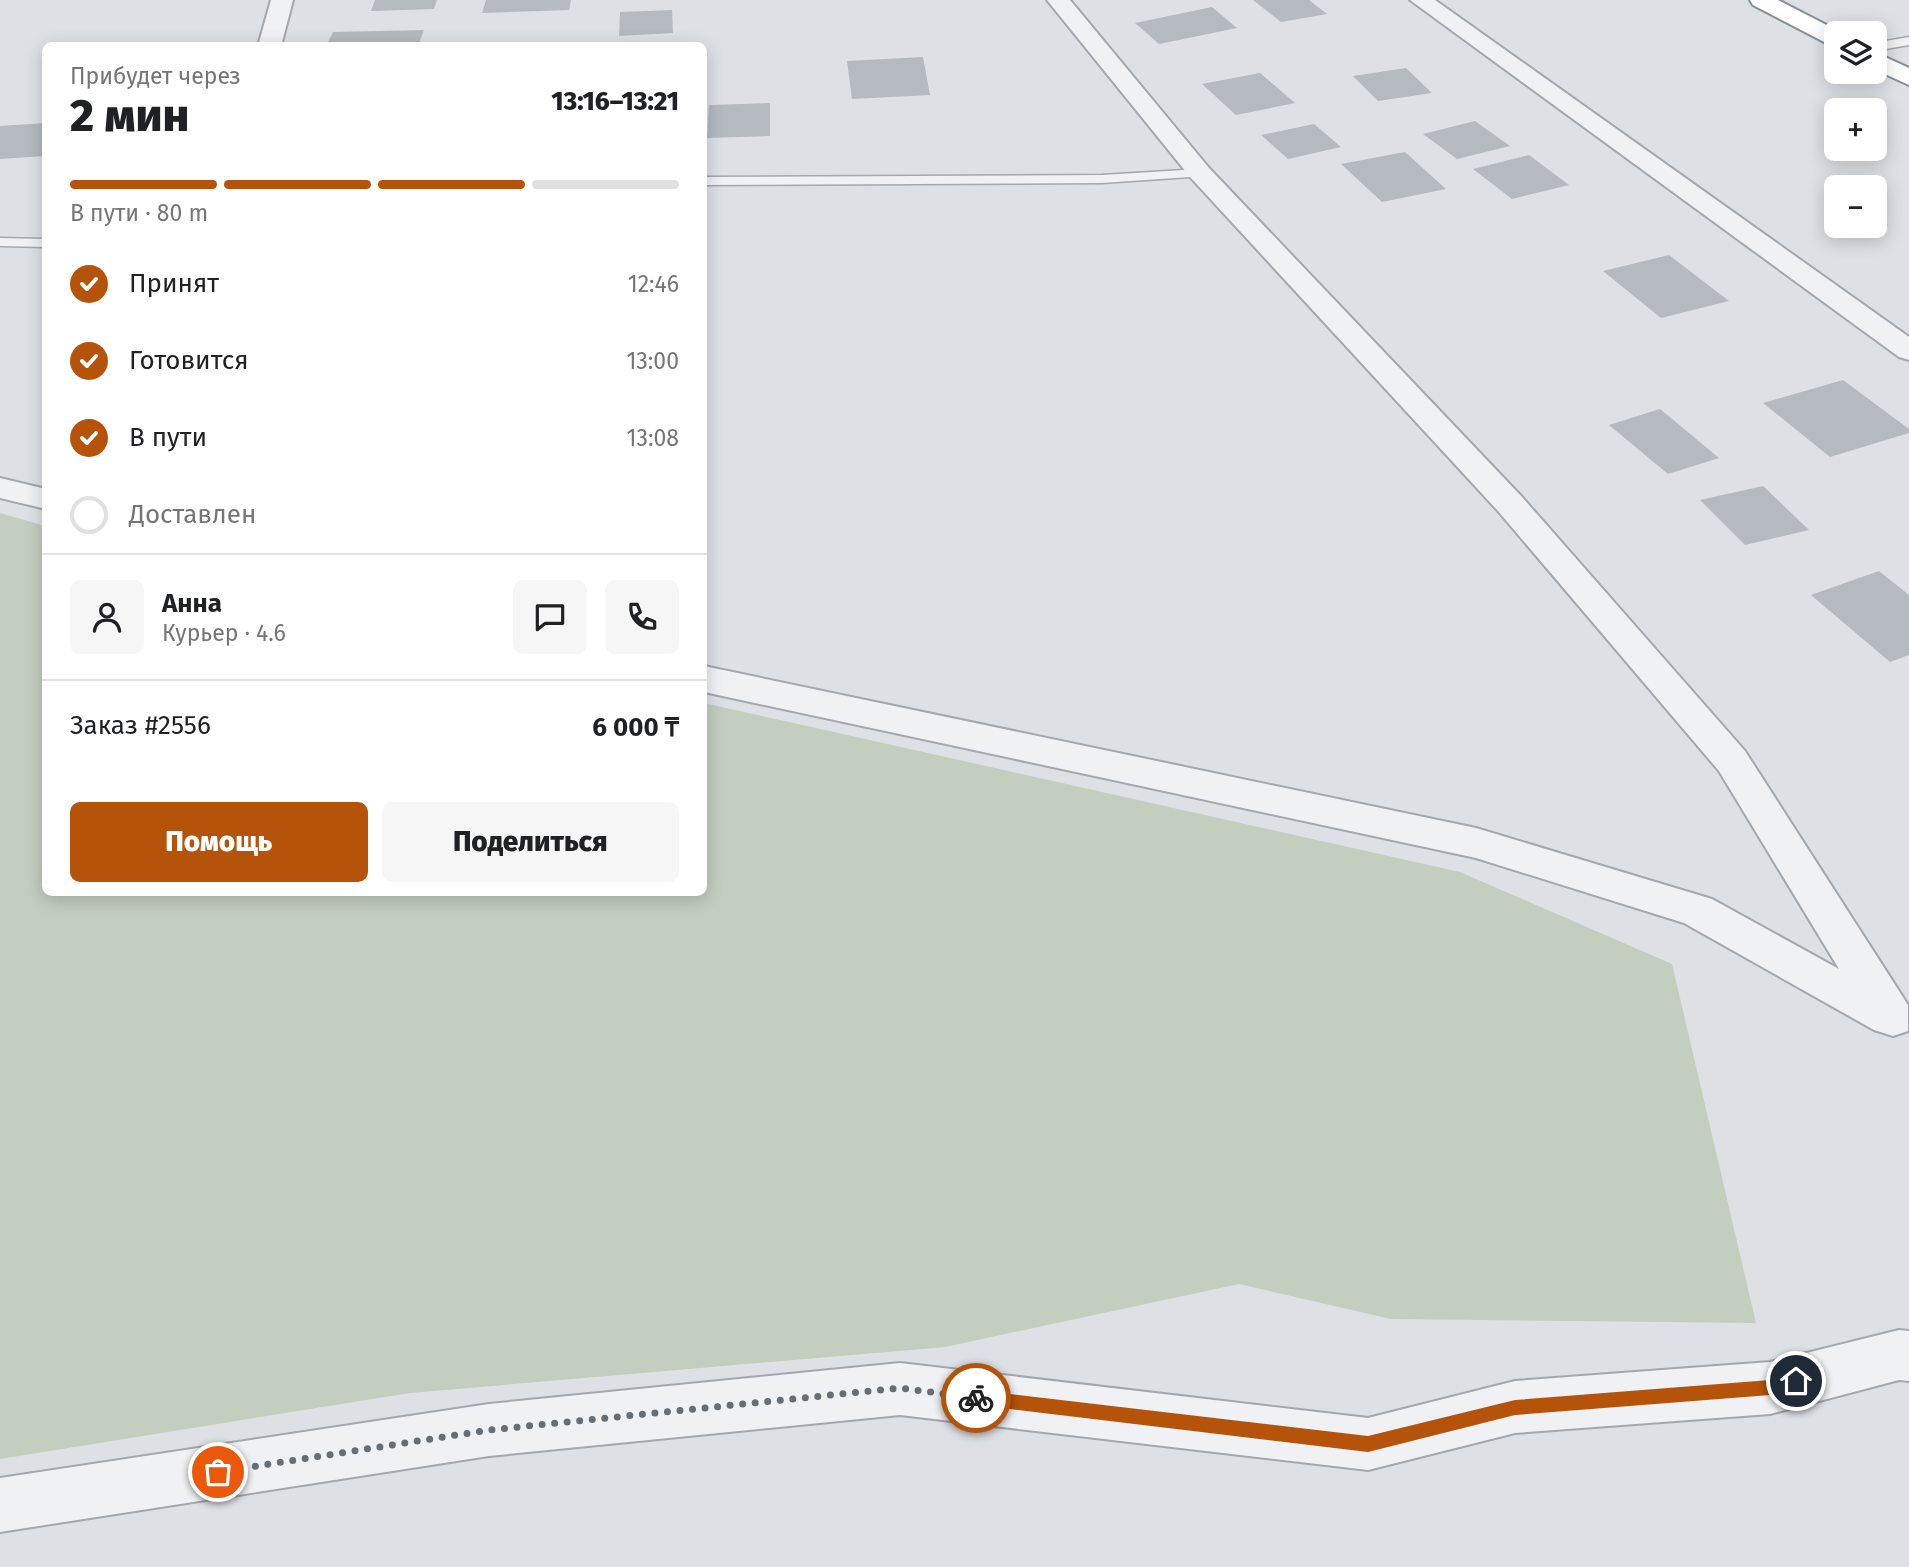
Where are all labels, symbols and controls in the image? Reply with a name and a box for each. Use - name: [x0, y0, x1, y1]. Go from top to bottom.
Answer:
- map controls: [1824, 21, 1887, 238]
- button: layers: [1824, 21, 1887, 84]
- text: Прибудет через: [70, 62, 241, 90]
- text: 13:16–13:21: [551, 86, 679, 117]
- text: 2 мин: [70, 88, 189, 143]
- button: +: [1824, 98, 1887, 161]
- button: −: [1824, 175, 1887, 238]
- text: В пути · 80 m: [70, 199, 208, 227]
- icon: check: [70, 265, 108, 303]
- text: Принят: [129, 268, 219, 299]
- text: 12:46: [628, 270, 679, 298]
- icon: check: [70, 342, 108, 380]
- text: Готовится: [129, 345, 249, 376]
- text: 13:00: [626, 347, 679, 375]
- icon: check: [70, 419, 108, 457]
- text: В пути: [129, 422, 207, 453]
- text: 13:08: [627, 424, 679, 452]
- text: Доставлен: [129, 499, 256, 530]
- button: person: [70, 580, 144, 654]
- button: chat: [513, 580, 587, 654]
- button: phone: [605, 580, 679, 654]
- text: Анна: [162, 588, 222, 619]
- text: Курьер · 4.6: [162, 619, 286, 647]
- text: Заказ #2556: [70, 710, 211, 741]
- text: 6 000 ₸: [592, 712, 679, 743]
- button: Помощь: [70, 802, 368, 882]
- button: Поделиться: [382, 802, 679, 882]
- pin: [1766, 1351, 1826, 1411]
- icon: home: [1777, 1362, 1815, 1400]
- courier: [941, 1363, 1011, 1433]
- icon: bike: [957, 1379, 995, 1417]
- pin: [188, 1442, 248, 1502]
- icon: bag: [199, 1453, 237, 1491]

